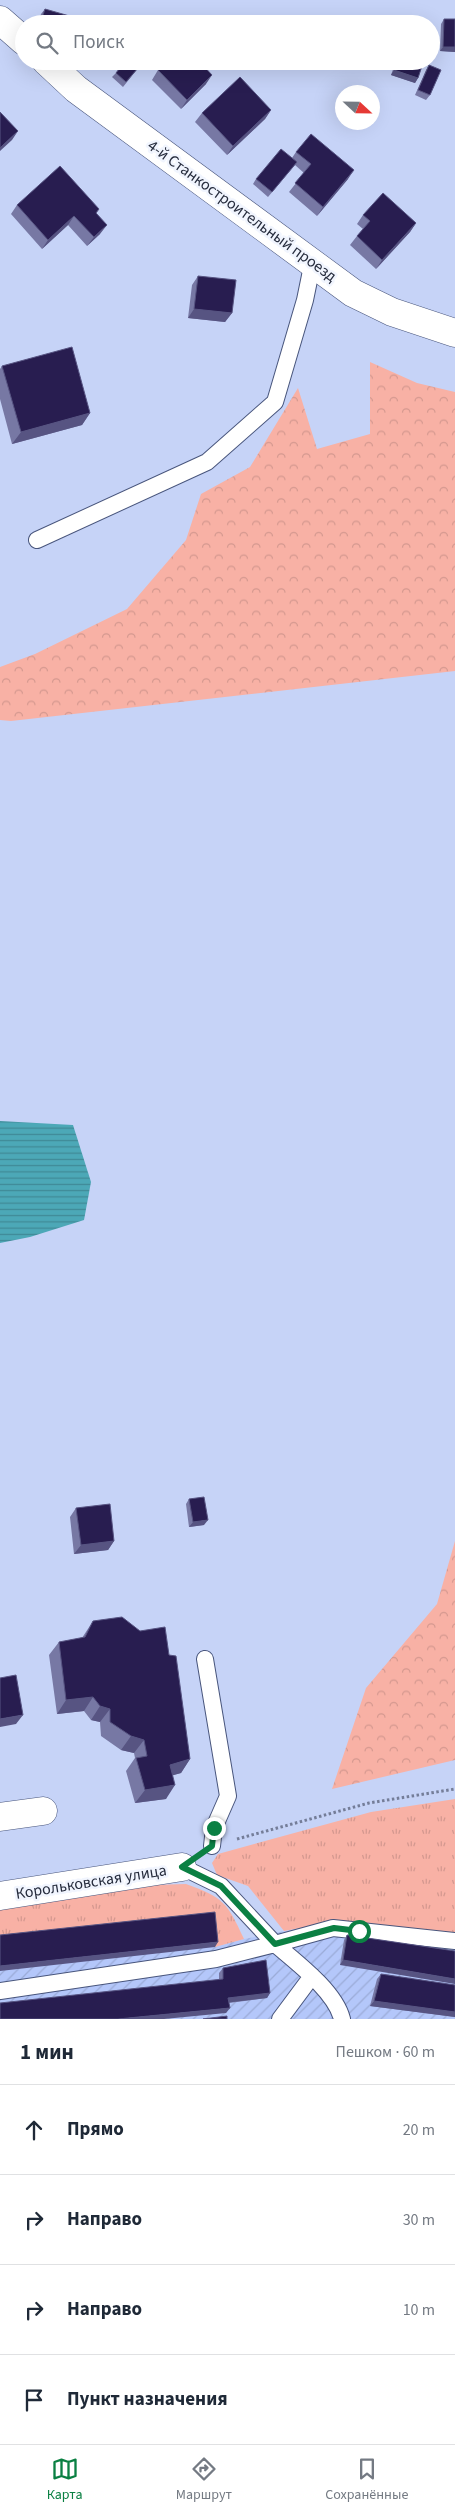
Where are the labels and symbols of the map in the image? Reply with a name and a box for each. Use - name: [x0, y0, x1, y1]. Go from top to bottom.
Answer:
- north arrow: [335, 85, 380, 130]
- street label: 4-й Станкостроительный проезд: [143, 135, 341, 287]
- route end: [203, 1817, 226, 1840]
- street label: Корольковская улица: [14, 1859, 168, 1905]
- route start: [348, 1920, 371, 1943]

